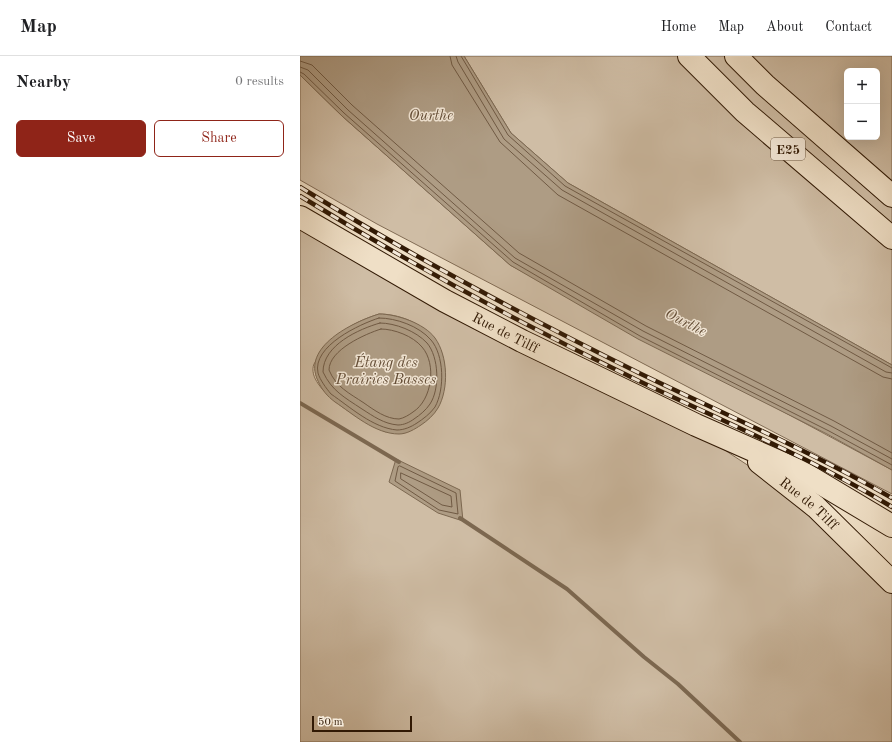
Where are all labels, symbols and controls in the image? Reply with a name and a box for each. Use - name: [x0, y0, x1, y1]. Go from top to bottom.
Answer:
- text: Map: [20, 18, 57, 37]
- text: Home: [661, 20, 696, 34]
- text: Map: [718, 20, 744, 34]
- text: About: [766, 20, 803, 34]
- text: Contact: [825, 20, 872, 34]
- map controls: [844, 68, 880, 140]
- button: +: [844, 68, 880, 104]
- text: Nearby: [16, 74, 71, 91]
- text: 0 results: [235, 75, 284, 88]
- button: −: [844, 104, 880, 140]
- water label: Ourthe: [409, 109, 453, 124]
- button: Save: [16, 120, 146, 157]
- button: Share: [154, 120, 284, 157]
- road number: E25: [771, 138, 805, 160]
- water label: Ourthe: [662, 307, 708, 340]
- street label: Rue de Tilff: [470, 311, 542, 357]
- water label: Étang des Prairies Basses: [335, 353, 436, 388]
- street label: Rue de Tilff: [777, 475, 842, 534]
- scale bar: [312, 714, 412, 733]
- text: 50 m: [318, 717, 343, 728]

